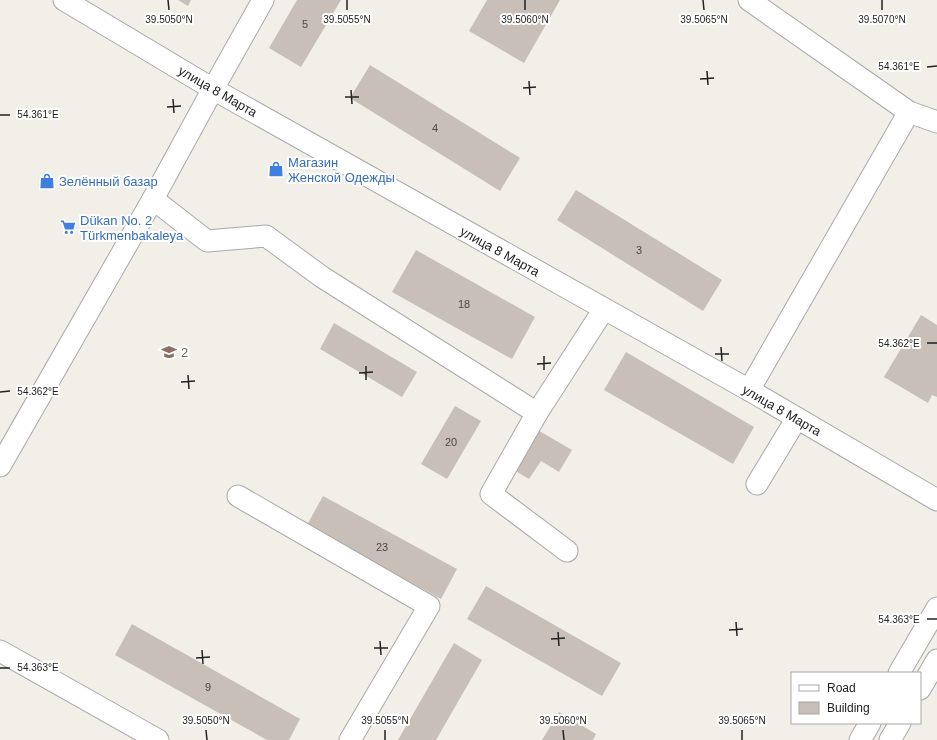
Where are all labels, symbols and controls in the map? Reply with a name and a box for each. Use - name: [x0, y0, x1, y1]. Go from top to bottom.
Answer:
- text: 39.5050°N: [145, 14, 193, 25]
- text: 39.5055°N: [323, 14, 371, 25]
- text: 39.5060°N: [501, 14, 549, 25]
- text: 39.5065°N: [680, 14, 728, 25]
- text: 39.5070°N: [858, 14, 906, 25]
- house number: 5: [302, 18, 308, 30]
- text: 54.361°E: [878, 61, 920, 72]
- street label: улица 8 Марта: [176, 63, 260, 120]
- text: 54.361°E: [17, 109, 59, 120]
- house number: 4: [432, 122, 438, 134]
- place label: Магазин Женской Одежды: [288, 155, 395, 185]
- shop icon: Магазин Женской Одежды: [267, 160, 285, 178]
- shop icon: Зелённый базар: [38, 172, 56, 190]
- place label: Зелённый базар: [59, 174, 158, 189]
- place label: Dükan No. 2 Türkmenbakaleya: [80, 213, 184, 243]
- supermarket icon: Dükan No. 2 Türkmenbakaleya: [59, 218, 77, 236]
- street label: улица 8 Марта: [457, 223, 543, 280]
- house number: 3: [636, 244, 642, 256]
- house number: 18: [458, 298, 470, 310]
- text: 54.362°E: [878, 338, 920, 349]
- school or university icon: 2: [160, 343, 178, 361]
- place label: 2: [181, 345, 188, 360]
- street label: улица 8 Марта: [740, 382, 824, 439]
- text: 54.362°E: [17, 386, 59, 397]
- house number: 20: [445, 436, 457, 448]
- house number: 23: [376, 541, 388, 553]
- text: 54.363°E: [878, 614, 920, 625]
- text: 54.363°E: [17, 662, 59, 673]
- legend: [791, 672, 921, 724]
- house number: 9: [205, 681, 211, 693]
- text: Road: [827, 681, 856, 695]
- text: Building: [827, 701, 870, 715]
- text: 39.5050°N: [182, 715, 230, 726]
- text: 39.5055°N: [361, 715, 409, 726]
- text: 39.5060°N: [539, 715, 587, 726]
- text: 39.5065°N: [718, 715, 766, 726]

